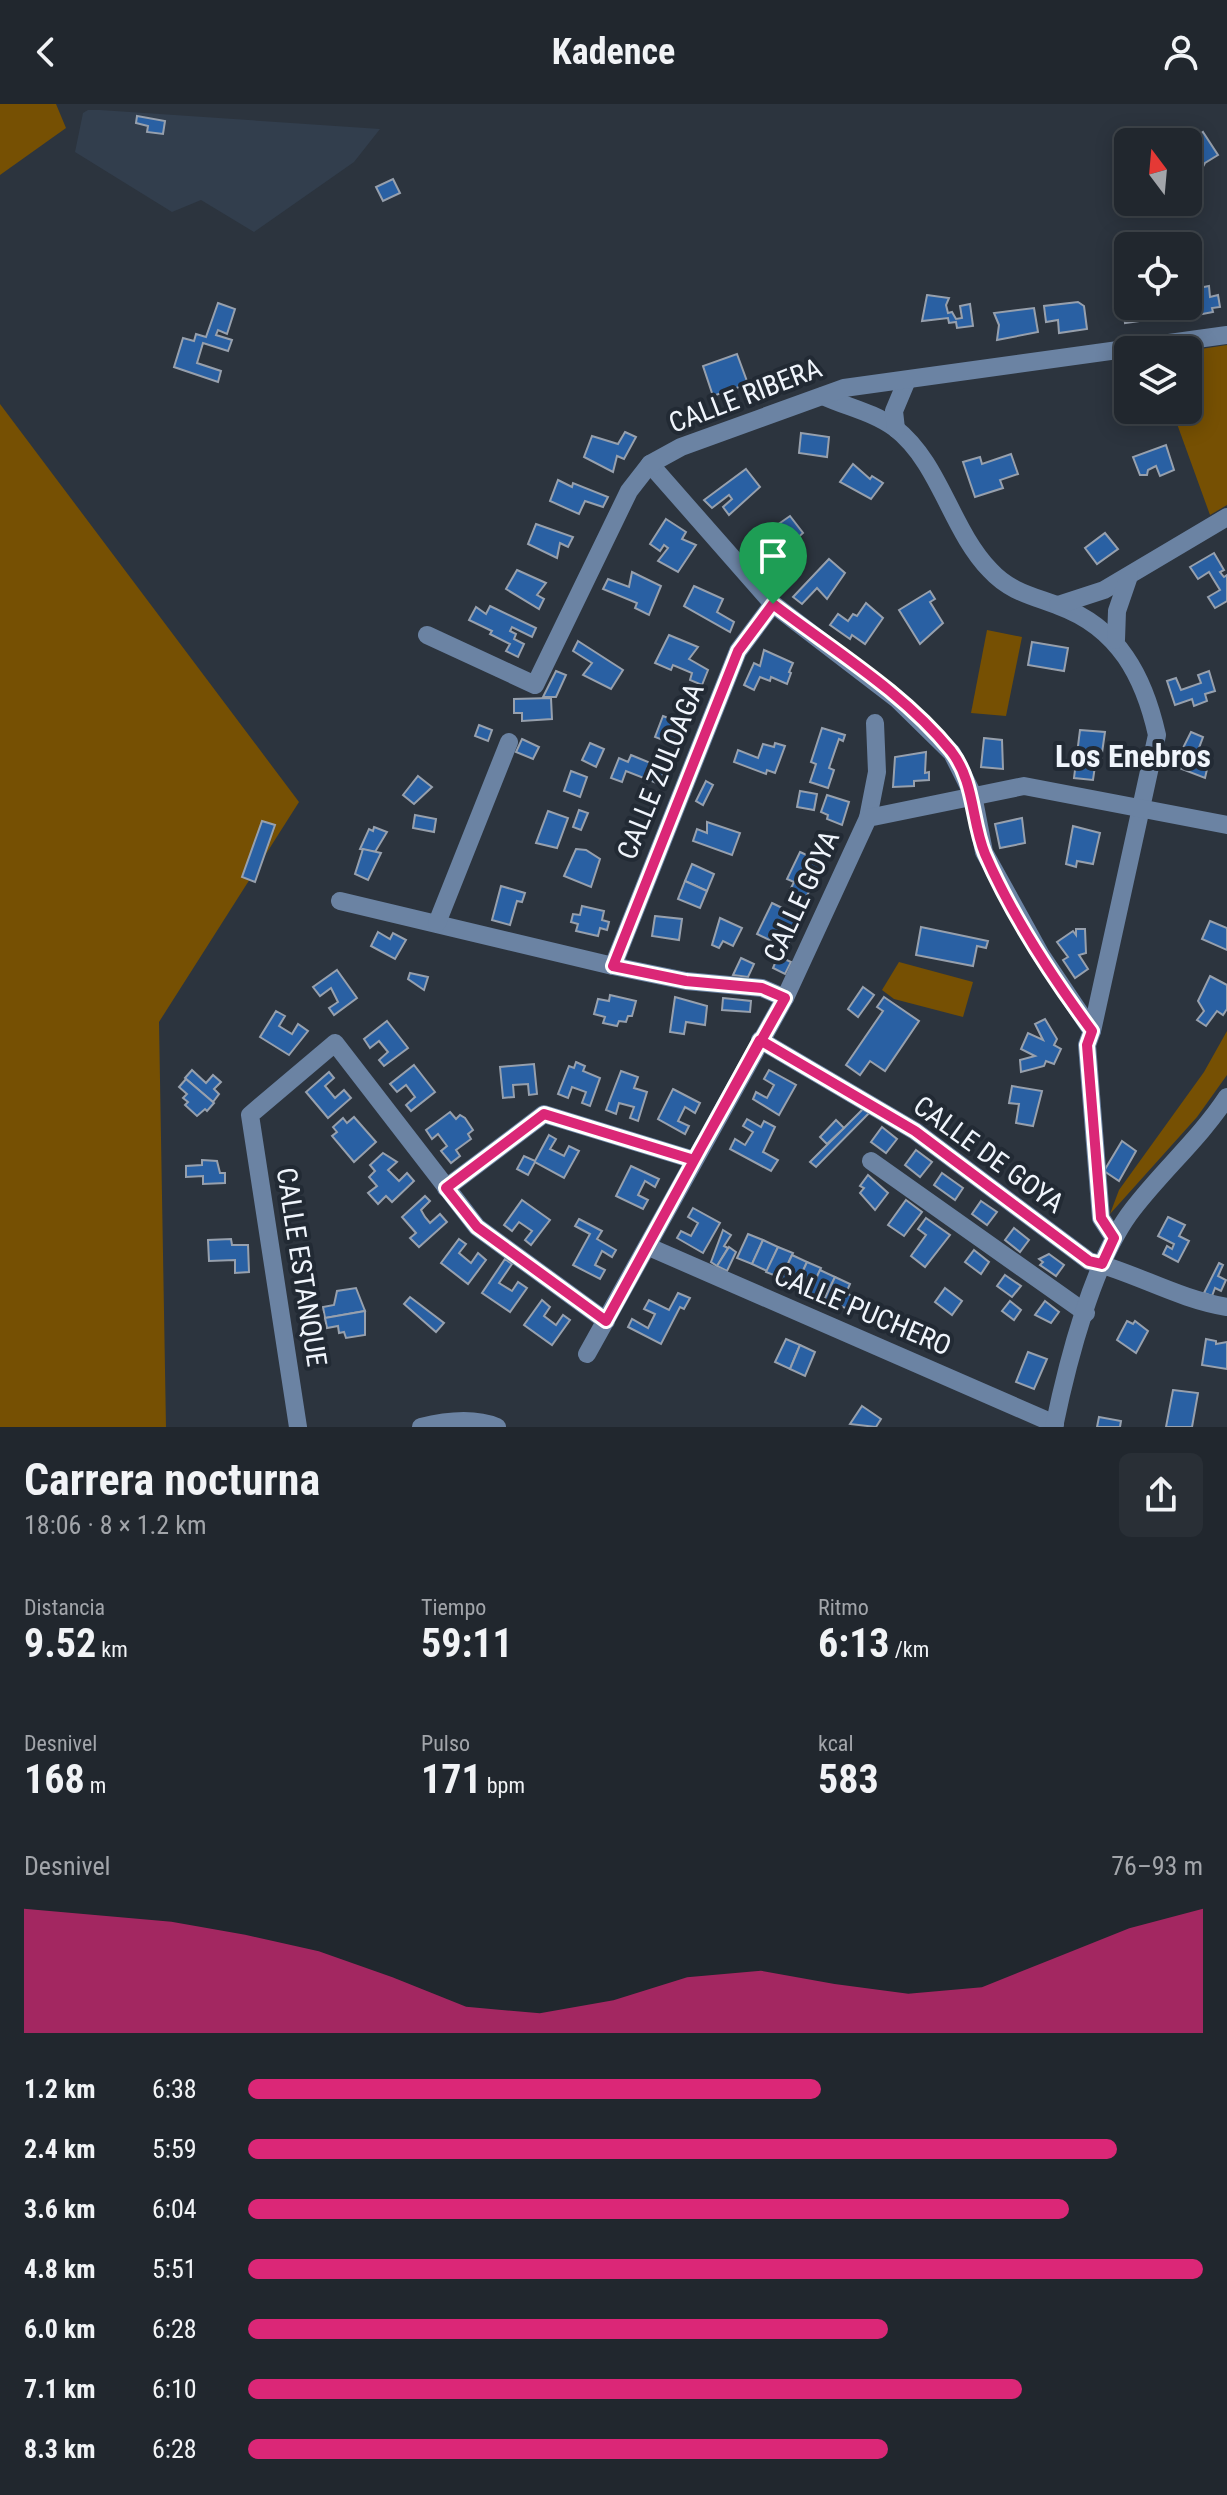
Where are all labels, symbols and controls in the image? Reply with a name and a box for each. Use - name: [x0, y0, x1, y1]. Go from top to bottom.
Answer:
- icon: back: [24, 30, 68, 74]
- icon: person: [1159, 30, 1203, 74]
- text: Kadence: [552, 31, 675, 73]
- north arrow: [1114, 128, 1202, 216]
- map controls: [1114, 128, 1202, 424]
- button: locate: [1114, 232, 1202, 320]
- button: layers: [1114, 336, 1202, 424]
- street label: CALLE RIBERA: [664, 351, 826, 440]
- pin: [739, 522, 807, 604]
- icon: arrive: [751, 534, 795, 578]
- street label: CALLE ZULOAGA: [610, 678, 711, 864]
- district label: Los Enebros: [1055, 737, 1211, 775]
- street label: CALLE GOYA: [757, 825, 846, 967]
- street label: CALLE DE GOYA: [907, 1089, 1070, 1220]
- street label: CALLE ESTANQUE: [269, 1165, 334, 1369]
- street label: CALLE PUCHERO: [769, 1258, 956, 1363]
- button: share: [1119, 1453, 1203, 1537]
- text: Carrera nocturna: [24, 1454, 320, 1506]
- text: 18:06 · 8 × 1.2 km: [24, 1510, 206, 1540]
- text: Distancia: [24, 1595, 105, 1620]
- text: Tiempo: [421, 1595, 486, 1620]
- text: Ritmo: [818, 1595, 869, 1620]
- text: 9.52: [24, 1620, 96, 1667]
- text: 59:11: [421, 1620, 513, 1667]
- text: 6:13: [818, 1620, 890, 1667]
- text: km: [96, 1637, 128, 1662]
- text: /km: [890, 1637, 929, 1662]
- text: Desnivel: [24, 1731, 97, 1756]
- text: Pulso: [421, 1731, 470, 1756]
- text: kcal: [818, 1731, 853, 1756]
- text: 168: [24, 1756, 85, 1803]
- text: 171: [421, 1756, 482, 1803]
- text: 583: [818, 1756, 879, 1803]
- text: m: [85, 1773, 106, 1798]
- text: bpm: [482, 1773, 525, 1798]
- text: Desnivel: [24, 1851, 111, 1881]
- text: 76–93 m: [1111, 1851, 1203, 1881]
- text: 1.2 km: [24, 2074, 96, 2104]
- text: 6:38: [152, 2074, 197, 2104]
- text: 2.4 km: [24, 2134, 96, 2164]
- text: 5:59: [152, 2134, 197, 2164]
- text: 3.6 km: [24, 2194, 96, 2224]
- text: 6:04: [152, 2194, 197, 2224]
- text: 4.8 km: [24, 2254, 96, 2284]
- text: 5:51: [152, 2254, 197, 2284]
- text: 6.0 km: [24, 2314, 96, 2344]
- text: 6:28: [152, 2314, 197, 2344]
- text: 7.1 km: [24, 2374, 96, 2404]
- text: 6:10: [152, 2374, 197, 2404]
- text: 8.3 km: [24, 2434, 96, 2464]
- text: 6:28: [152, 2434, 197, 2464]

